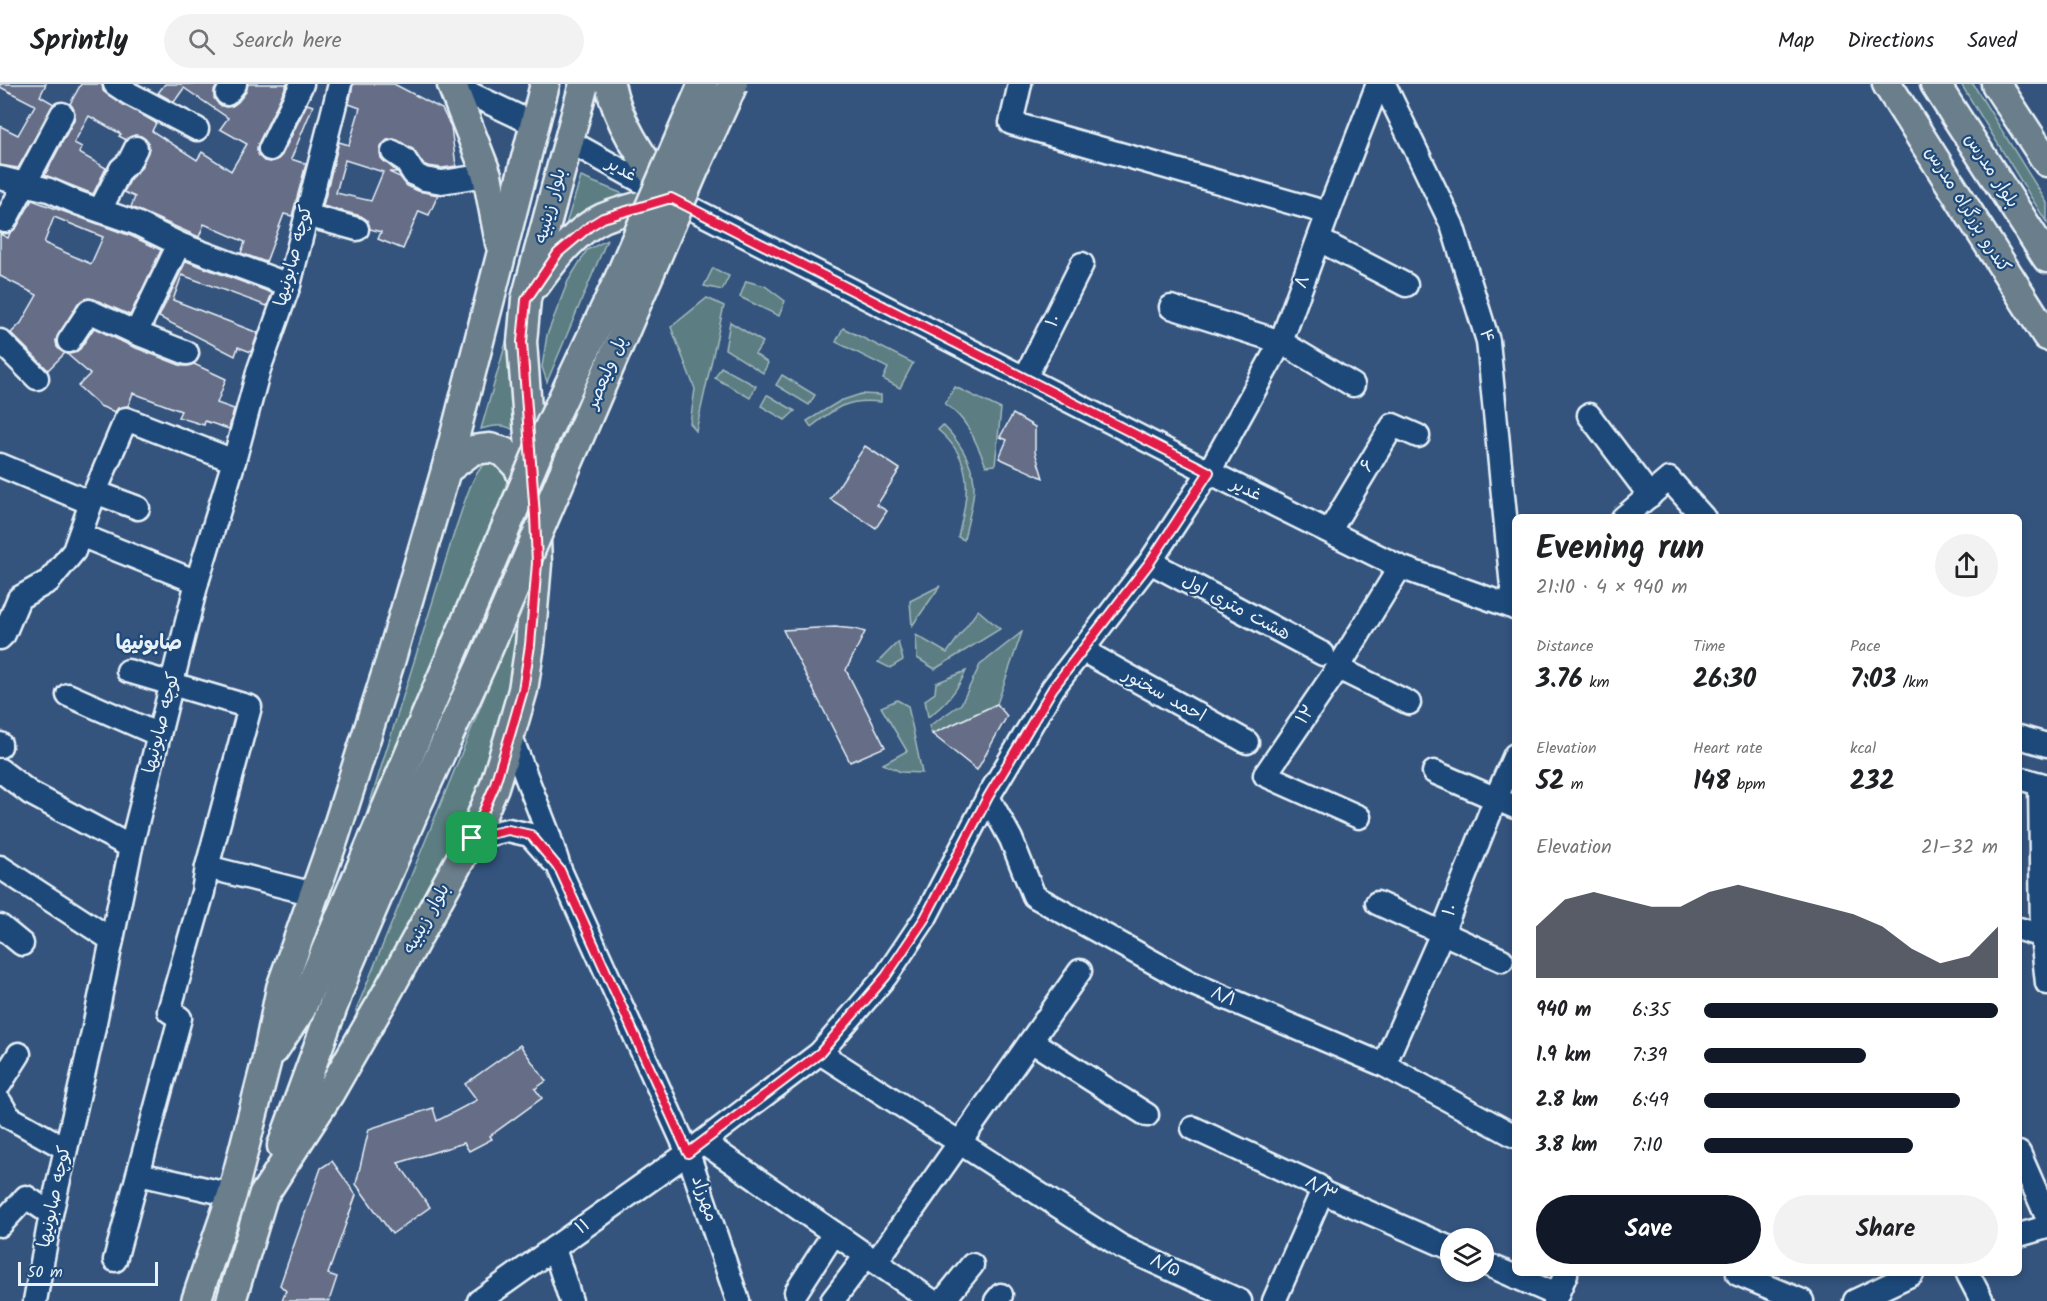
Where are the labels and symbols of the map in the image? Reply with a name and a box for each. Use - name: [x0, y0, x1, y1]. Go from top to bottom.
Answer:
- street label: بلوار مدرس: [1956, 128, 2026, 214]
- street label: کندرو بزرگراه مدرس: [1916, 141, 2018, 279]
- street label: غدیر: [598, 149, 642, 190]
- street label: بلوار زینبیه: [527, 165, 575, 247]
- street label: کوچه صابونیها: [267, 202, 321, 310]
- street label: ۸: [1287, 271, 1319, 293]
- street label: ۱۰: [1038, 309, 1070, 333]
- street label: ۴: [1470, 326, 1502, 346]
- street label: پل ولیعصر: [578, 332, 635, 416]
- street label: ۶: [1353, 454, 1383, 478]
- street label: غدیر: [1224, 469, 1267, 510]
- street label: هشت متری اول: [1176, 567, 1296, 649]
- district label: صابونیها: [116, 628, 182, 660]
- street label: احمد سخنور: [1115, 660, 1211, 731]
- street label: کوچه صابونیها: [135, 669, 189, 777]
- street label: ۱۲: [1289, 699, 1323, 731]
- pin: [446, 812, 497, 863]
- street label: بلوار زینبیه: [396, 878, 458, 960]
- street label: ۱۰: [1435, 899, 1467, 921]
- street label: ۸/۱: [1206, 979, 1240, 1015]
- street label: کوچه صابونیها: [30, 1143, 80, 1251]
- street label: ۸/۳: [1299, 1168, 1343, 1210]
- street label: مهرزاد: [683, 1172, 725, 1226]
- street label: ۱۱: [569, 1211, 597, 1243]
- street label: ۸/۵: [1145, 1246, 1185, 1286]
- scale bar: [18, 1259, 158, 1286]

